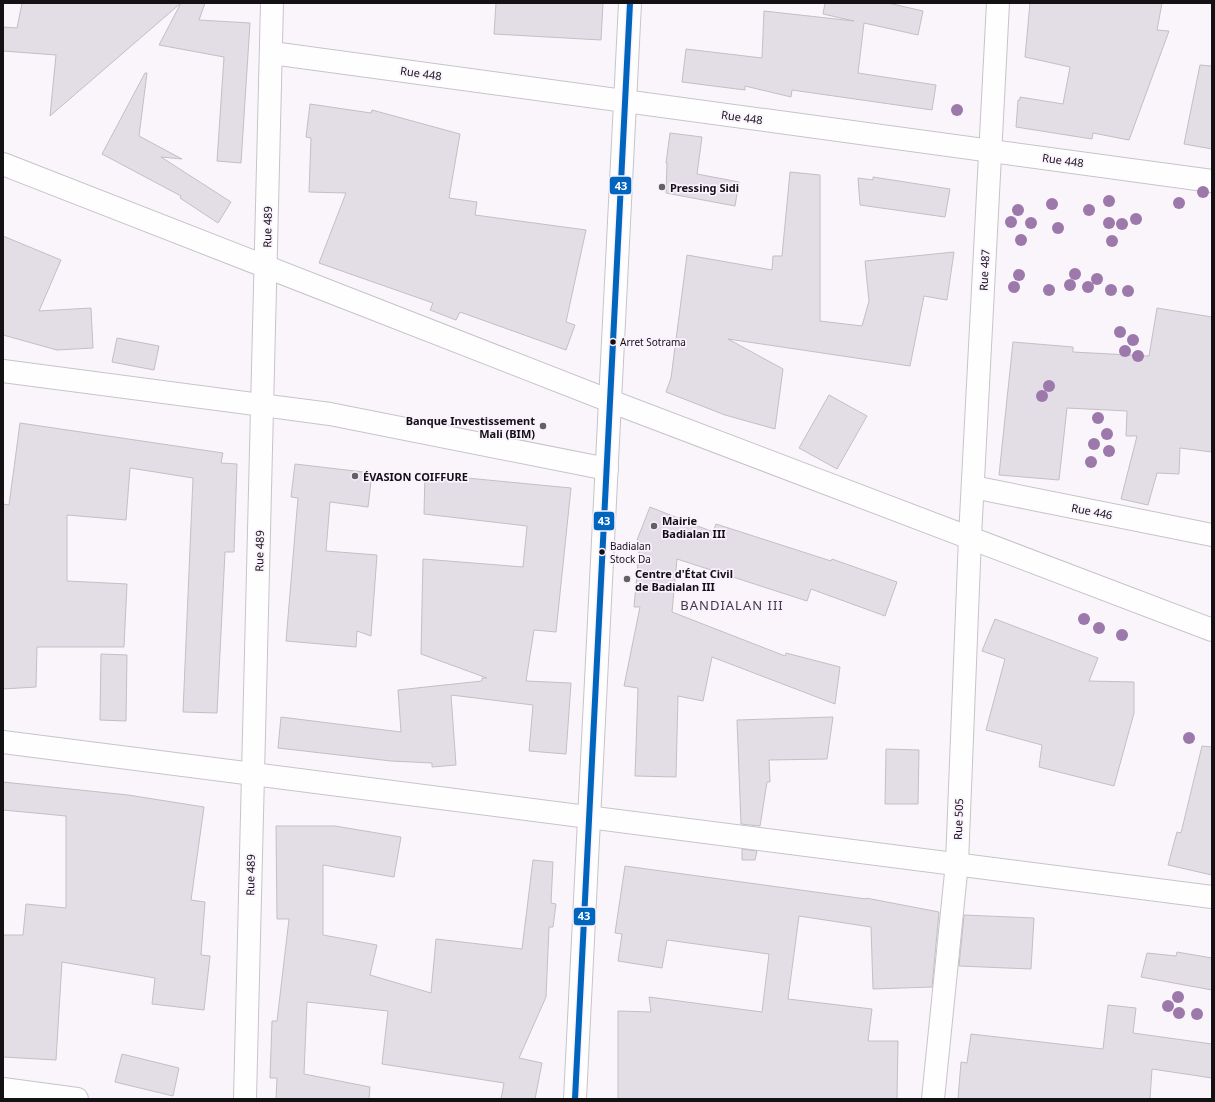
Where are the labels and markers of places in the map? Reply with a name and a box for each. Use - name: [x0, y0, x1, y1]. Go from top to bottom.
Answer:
- place label: Pressing Sidi: [670, 180, 739, 195]
- marker: Pressing Sidi: [657, 182, 667, 192]
- place label: Arret Sotrama: [620, 335, 686, 349]
- marker: Arret Sotrama: [608, 337, 618, 347]
- place label: Banque Investissement Mali (BIM): [406, 413, 535, 441]
- marker: Banque Investissement Mali (BIM): [538, 421, 548, 431]
- place label: ÉVASION COIFFURE: [363, 469, 468, 484]
- marker: ÉVASION COIFFURE: [350, 471, 360, 481]
- place label: Mairie Badialan III: [662, 513, 725, 541]
- marker: Mairie Badialan III: [649, 521, 659, 531]
- place label: Badialan Stock Da: [610, 539, 651, 566]
- marker: Badialan Stock Da: [597, 547, 607, 557]
- place label: Centre d'État Civil de Badialan III: [635, 566, 733, 594]
- marker: Centre d'État Civil de Badialan III: [622, 574, 632, 584]

